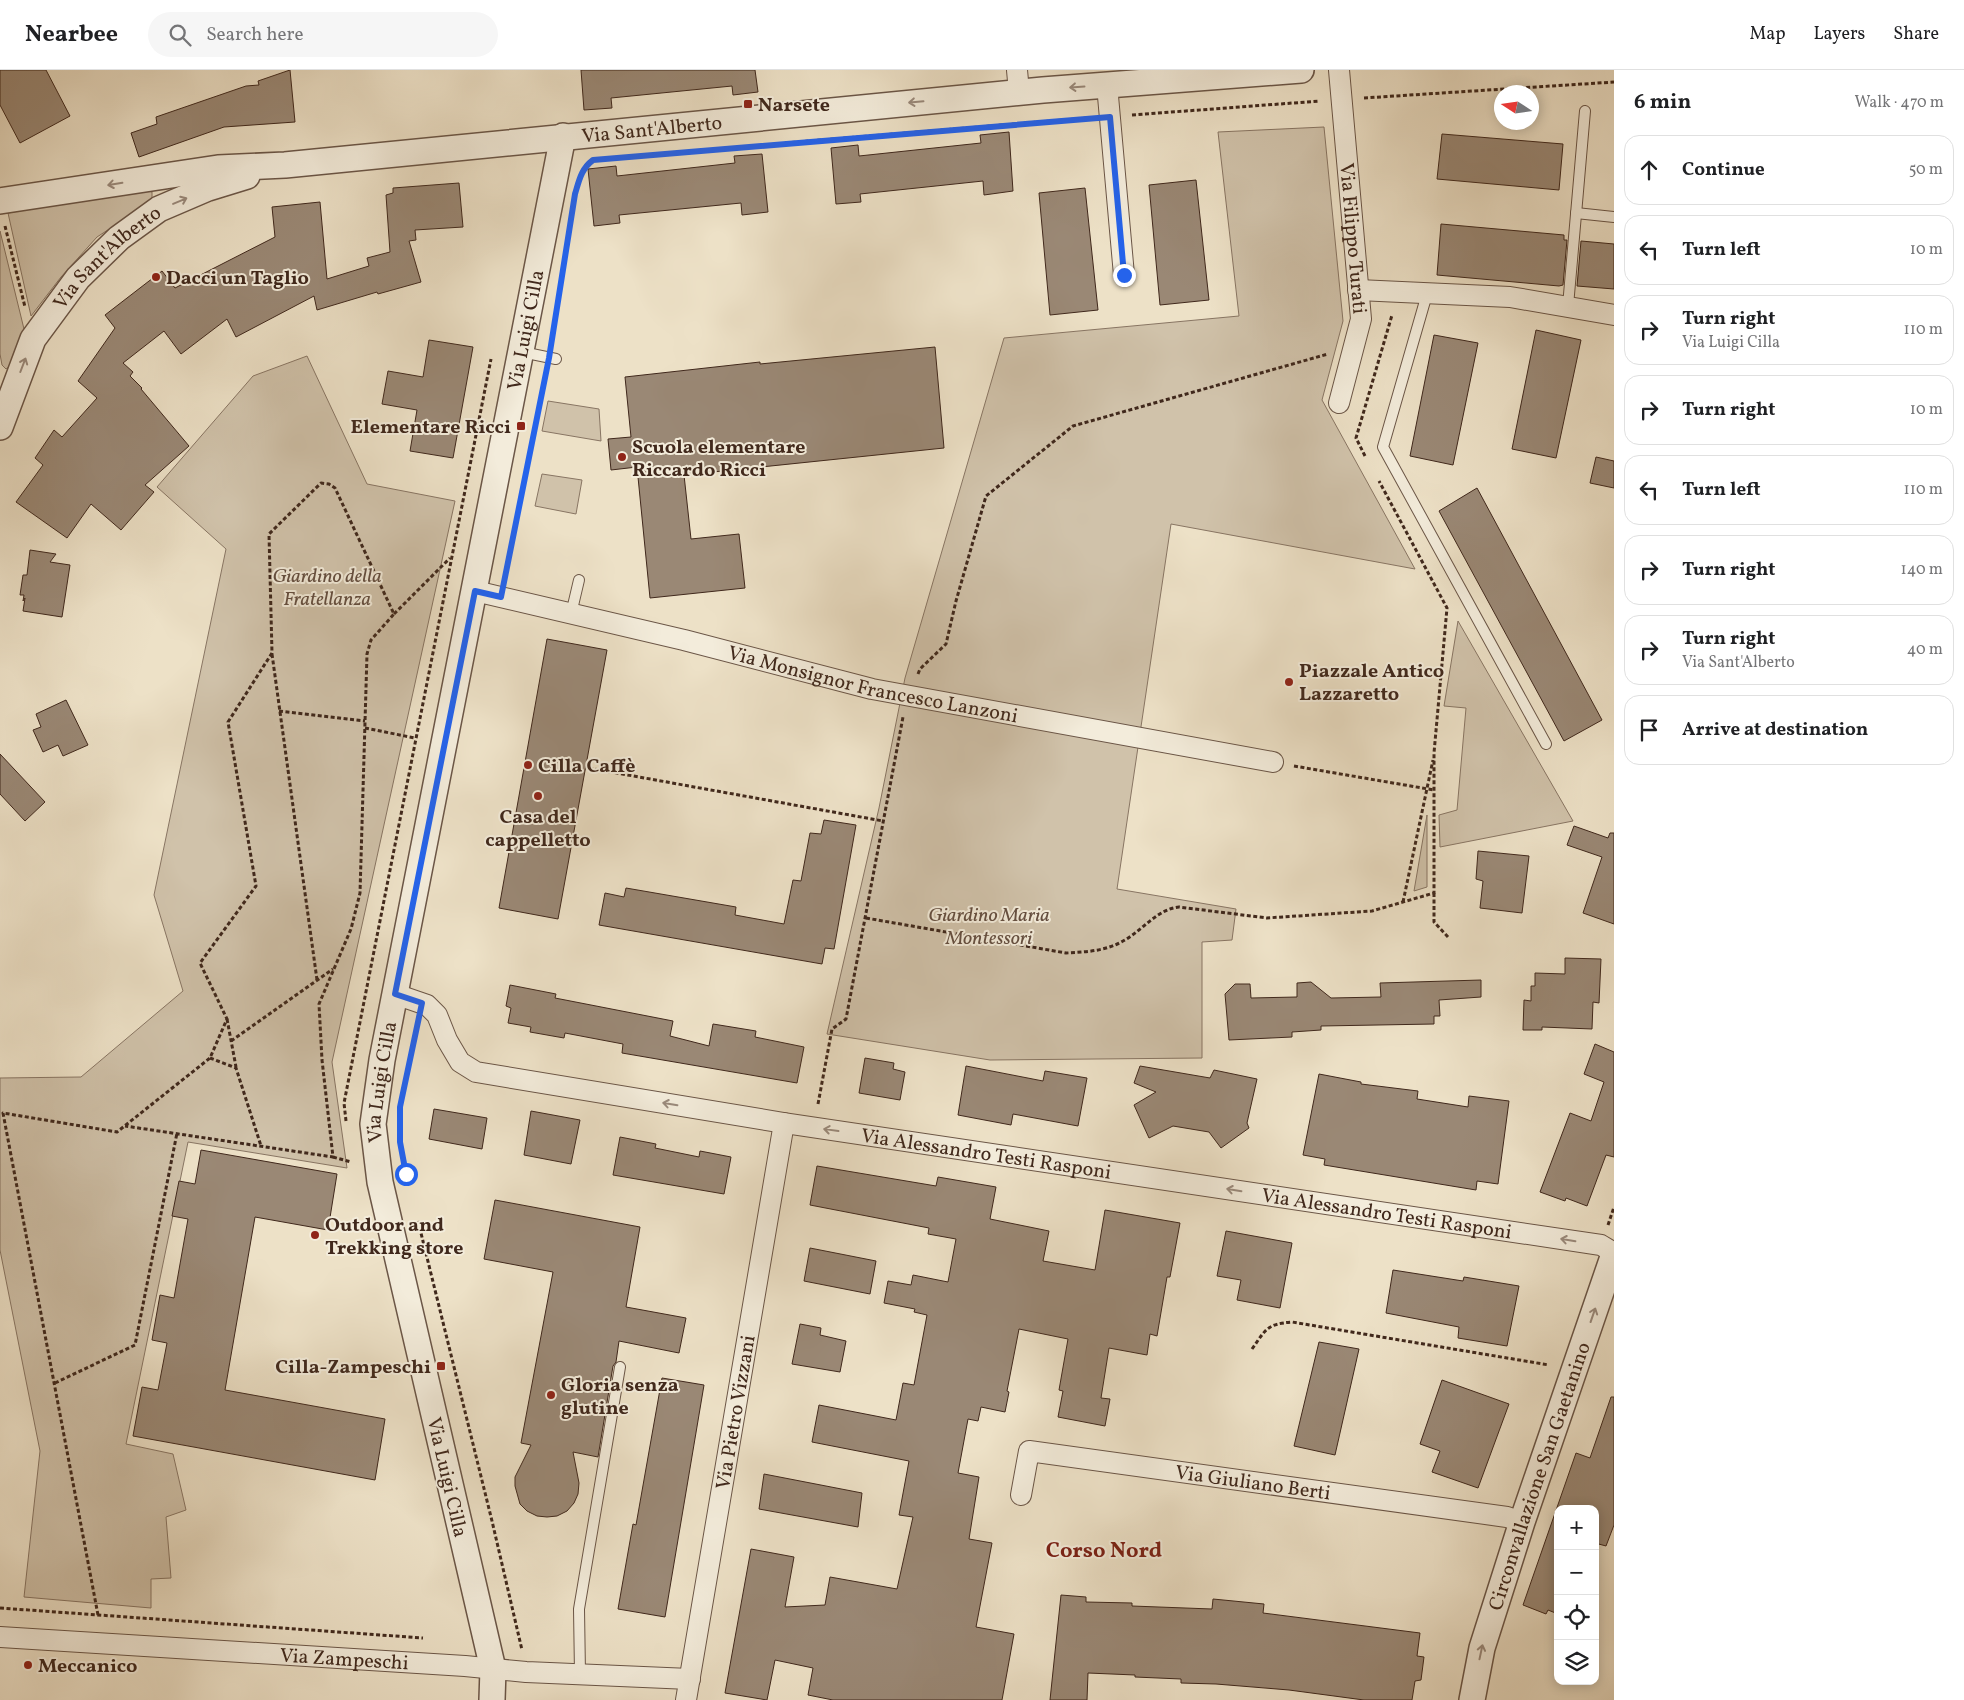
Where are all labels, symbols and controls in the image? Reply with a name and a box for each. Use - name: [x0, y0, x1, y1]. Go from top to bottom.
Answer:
- search box: [148, 12, 498, 57]
- text: Nearbee: [25, 18, 118, 52]
- icon: search: [166, 21, 194, 49]
- text: Search here: [206, 22, 303, 48]
- text: Map: [1749, 22, 1785, 47]
- text: Layers: [1813, 22, 1865, 47]
- text: Share: [1893, 22, 1939, 47]
- one-way arrow: [1070, 82, 1086, 92]
- north arrow: [1494, 85, 1539, 130]
- text: 6 min: [1634, 88, 1691, 117]
- place label: Narsete: [758, 92, 830, 120]
- text: Walk · 470 m: [1854, 92, 1944, 114]
- marker: Narsete: [742, 98, 754, 110]
- one-way arrow: [908, 98, 924, 107]
- street label: Via Sant'Alberto: [580, 110, 723, 152]
- icon: ahead: [1635, 156, 1663, 184]
- text: Continue: [1682, 157, 1765, 183]
- text: 50 m: [1909, 159, 1943, 181]
- street label: Via Filippo Turati: [1331, 162, 1372, 315]
- one-way arrow: [107, 179, 123, 189]
- one-way arrow: [172, 195, 187, 204]
- street label: Via Sant'Alberto: [47, 200, 168, 316]
- icon: left: [1635, 236, 1663, 264]
- text: Turn left: [1682, 237, 1761, 263]
- text: 10 m: [1910, 239, 1943, 261]
- route end: [1113, 264, 1136, 287]
- place label: Dacci un Taglio: [166, 265, 309, 293]
- street label: Via Luigi Cilla: [501, 267, 553, 393]
- marker: Dacci un Taglio: [150, 271, 162, 283]
- text: Turn right: [1682, 306, 1775, 332]
- icon: right: [1635, 316, 1663, 344]
- text: 110 m: [1904, 319, 1943, 341]
- text: Via Luigi Cilla: [1682, 332, 1780, 354]
- one-way arrow: [19, 358, 28, 373]
- icon: right: [1635, 396, 1663, 424]
- text: Turn right: [1682, 397, 1775, 423]
- text: 10 m: [1910, 399, 1943, 421]
- place label: Elementare Ricci: [351, 414, 511, 442]
- marker: Elementare Ricci: [515, 420, 527, 432]
- place label: Scuola elementare Riccardo Ricci: [632, 434, 805, 485]
- marker: Scuola elementare Riccardo Ricci: [616, 451, 628, 463]
- icon: left: [1635, 476, 1663, 504]
- text: Turn left: [1682, 477, 1761, 503]
- text: 110 m: [1904, 479, 1943, 501]
- icon: right: [1635, 556, 1663, 584]
- text: Turn right: [1682, 557, 1775, 583]
- text: 140 m: [1901, 559, 1943, 581]
- park label: Giardino della Fratellanza: [272, 563, 382, 614]
- text: Turn right: [1682, 626, 1775, 652]
- icon: right: [1635, 636, 1663, 664]
- text: 40 m: [1907, 639, 1943, 661]
- street label: Via Monsignor Francesco Lanzoni: [724, 640, 1020, 731]
- text: Via Sant'Alberto: [1682, 652, 1795, 674]
- place label: Piazzale Antico Lazzaretto: [1299, 658, 1444, 709]
- marker: Piazzale Antico Lazzaretto: [1283, 676, 1295, 688]
- icon: arrive: [1635, 716, 1663, 744]
- text: Arrive at destination: [1682, 717, 1868, 743]
- place label: Cilla Caffè: [538, 753, 636, 781]
- marker: Cilla Caffè: [522, 759, 534, 771]
- marker: Casa del cappelletto: [532, 790, 544, 802]
- place label: Casa del cappelletto: [485, 804, 591, 855]
- park label: Giardino Maria Montessori: [928, 902, 1050, 953]
- street label: Via Luigi Cilla: [361, 1019, 405, 1144]
- one-way arrow: [663, 1099, 679, 1109]
- street label: Via Alessandro Testi Rasponi: [859, 1123, 1113, 1188]
- one-way arrow: [823, 1124, 839, 1134]
- route start: [395, 1163, 418, 1186]
- street label: Via Alessandro Testi Rasponi: [1259, 1182, 1514, 1248]
- one-way arrow: [1226, 1185, 1242, 1195]
- place label: Outdoor and Trekking store: [325, 1212, 463, 1263]
- marker: Outdoor and Trekking store: [309, 1229, 321, 1241]
- one-way arrow: [1560, 1235, 1576, 1245]
- one-way arrow: [1589, 1308, 1598, 1324]
- street label: Via Pietro Vizzani: [710, 1333, 764, 1492]
- street label: Circonvallazione San Gaetanino: [1483, 1339, 1599, 1614]
- place label: Cilla-Zampeschi: [275, 1354, 431, 1382]
- marker: Cilla-Zampeschi: [435, 1360, 447, 1372]
- place label: Gloria senza glutine: [561, 1372, 679, 1423]
- marker: Gloria senza glutine: [545, 1389, 557, 1401]
- street label: Via Luigi Cilla: [419, 1415, 473, 1540]
- street label: Via Giuliano Berti: [1173, 1459, 1332, 1509]
- map controls: [1554, 1505, 1599, 1685]
- button: +: [1554, 1505, 1599, 1550]
- district label: Corso Nord: [1046, 1536, 1162, 1567]
- button: −: [1554, 1550, 1599, 1595]
- button: locate: [1554, 1595, 1599, 1640]
- button: layers: [1554, 1640, 1599, 1685]
- street label: Via Zampeschi: [279, 1642, 409, 1678]
- one-way arrow: [1477, 1645, 1486, 1661]
- place label: Meccanico: [38, 1653, 137, 1681]
- marker: Meccanico: [22, 1659, 34, 1671]

